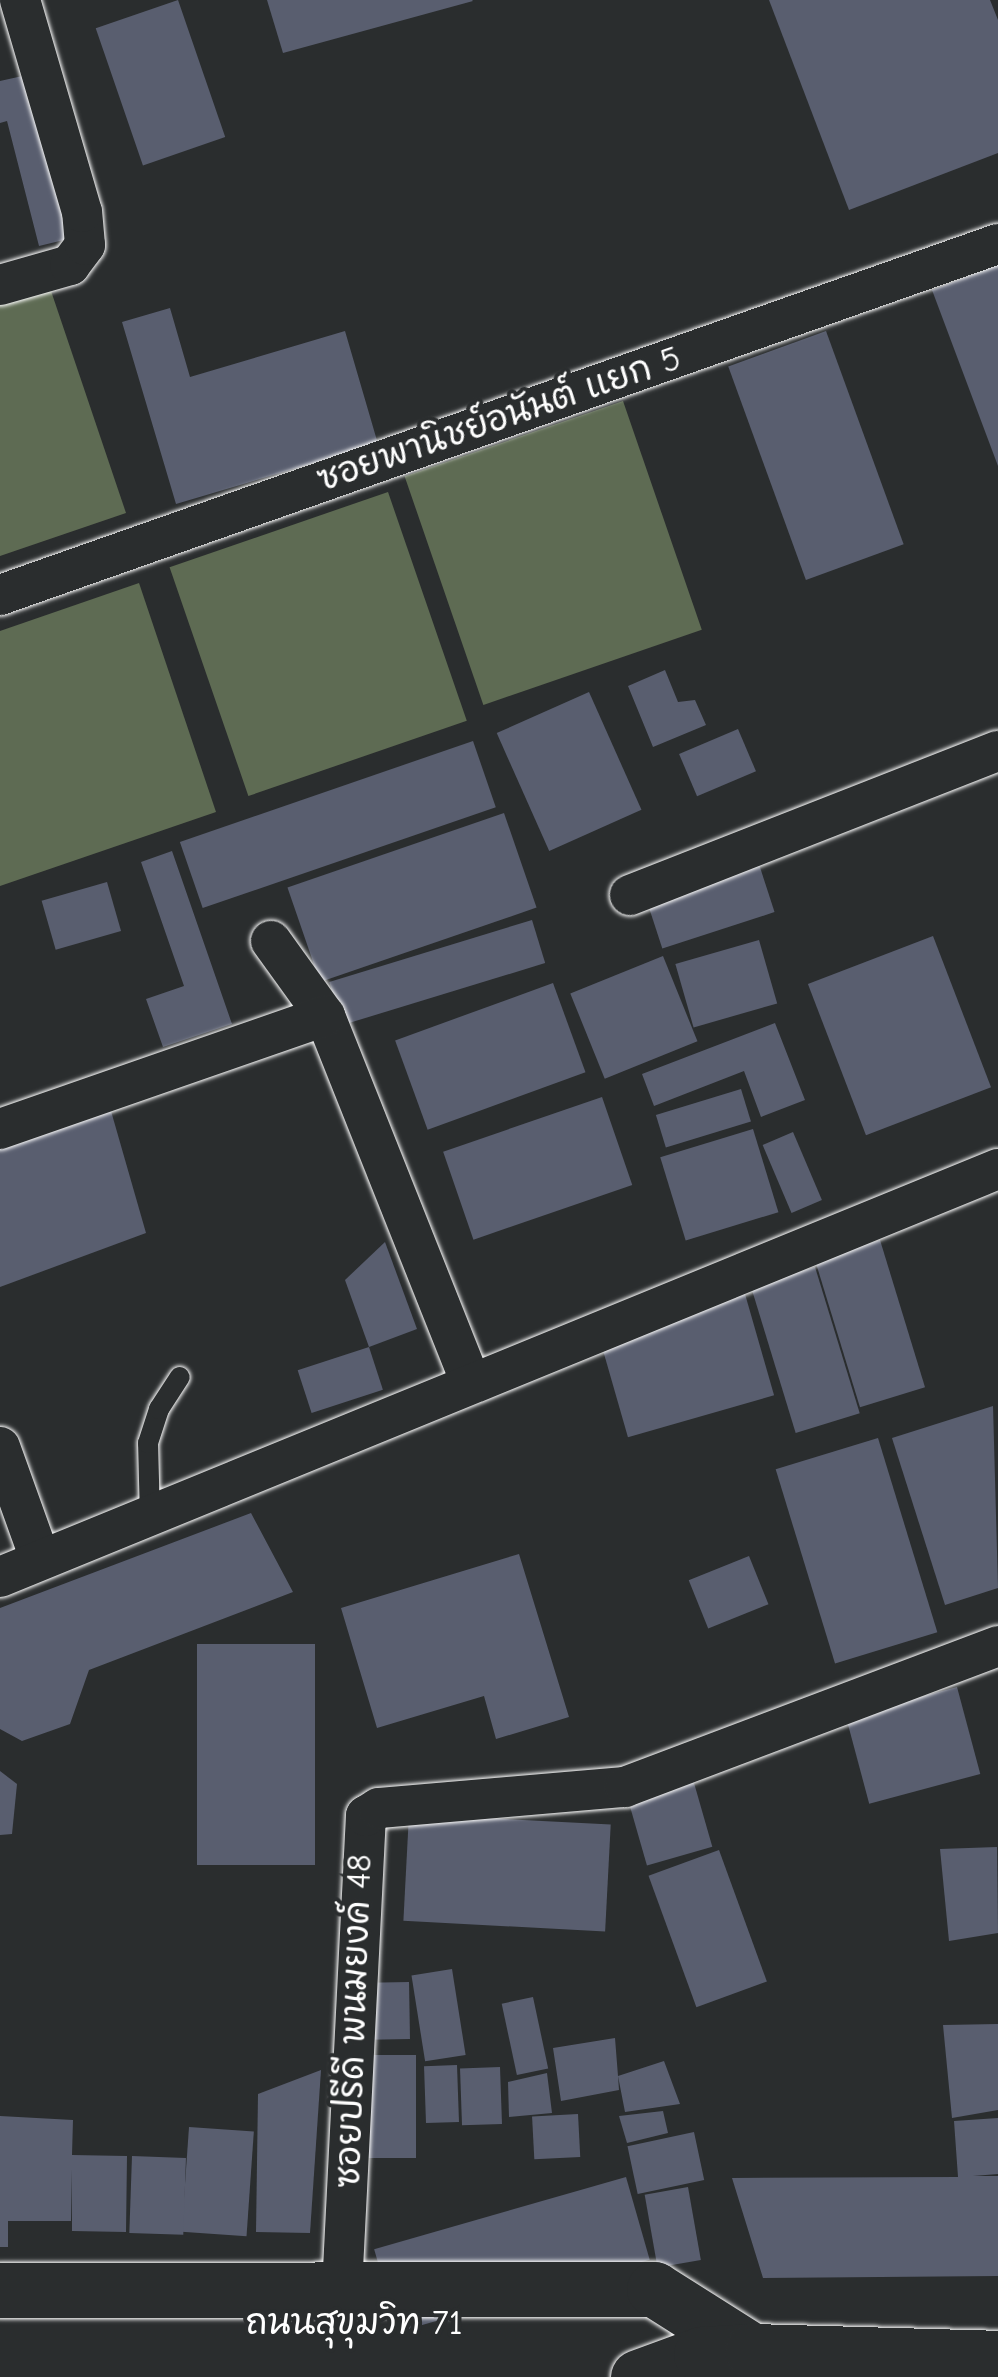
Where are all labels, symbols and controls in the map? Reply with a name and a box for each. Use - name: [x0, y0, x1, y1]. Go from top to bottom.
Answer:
- street label: ซอยพานิชย์อนันต์ แยก 5: [312, 337, 686, 501]
- street label: ซอยปรีดี พนมยงค์ 48: [327, 1853, 381, 2189]
- street label: ถนนสุขุมวิท 71: [245, 2302, 463, 2344]

